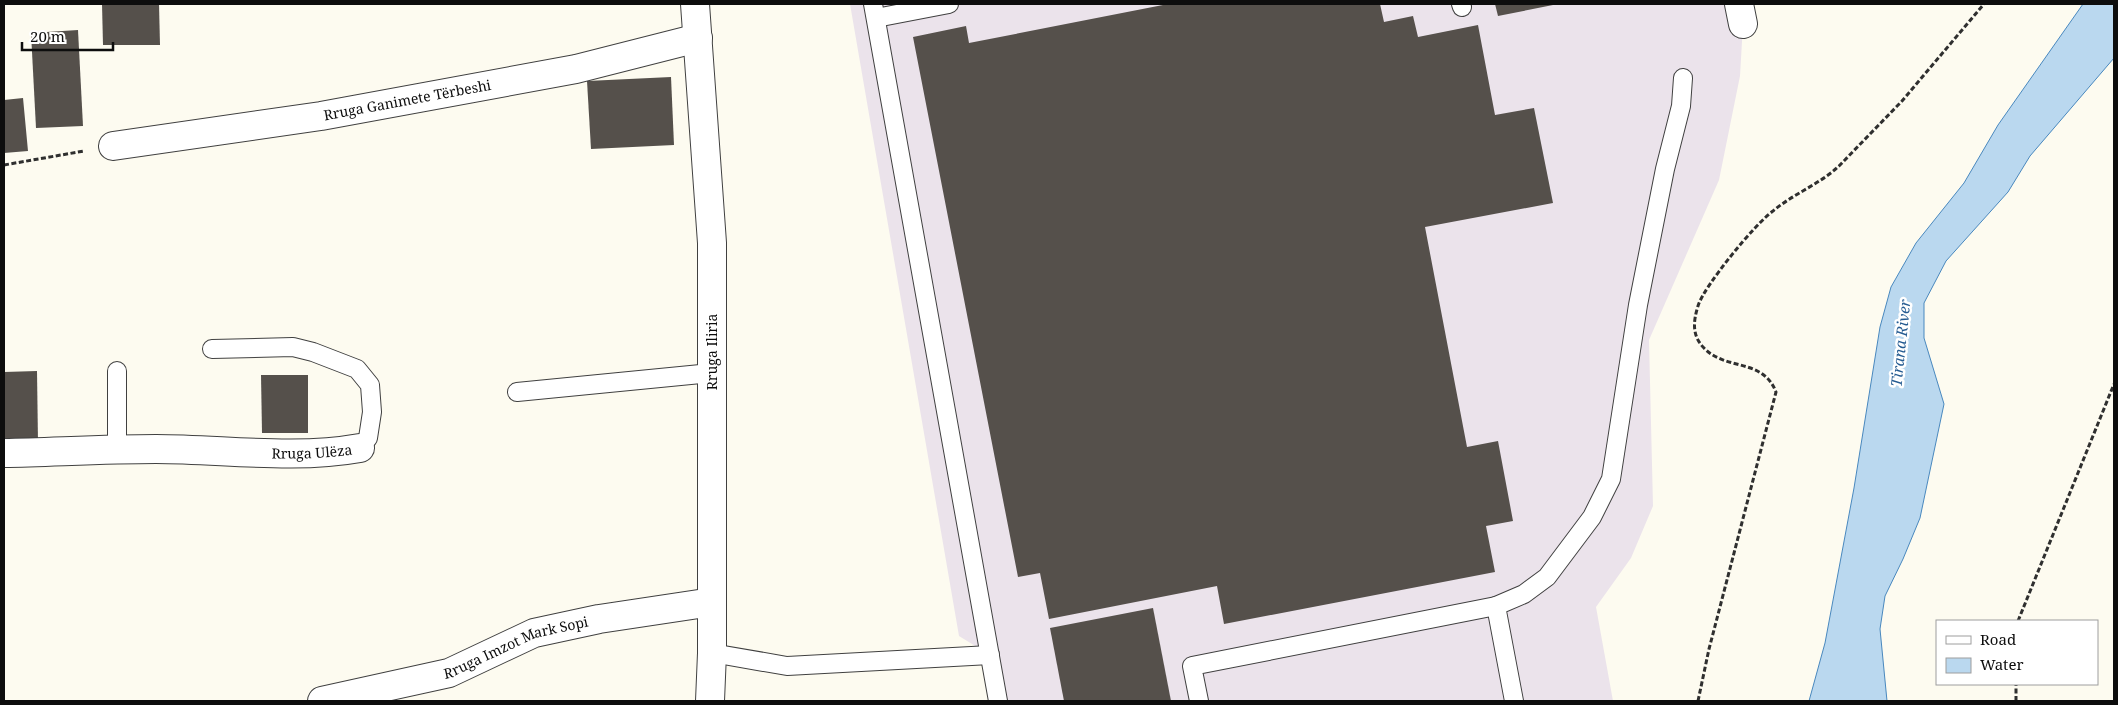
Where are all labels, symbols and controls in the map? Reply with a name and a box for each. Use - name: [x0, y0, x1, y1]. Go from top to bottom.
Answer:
- scale bar: [22, 20, 114, 52]
- text: 20 m: [30, 26, 65, 46]
- street label: Rruga Ganimete Tërbeshi: [322, 75, 493, 124]
- water label: Tirana River: [1885, 297, 1915, 388]
- street label: Rruga Iliria: [702, 314, 721, 390]
- street label: Rruga Ulëza: [271, 439, 353, 463]
- street label: Rruga Imzot Mark Sopi: [442, 612, 590, 683]
- legend: [1936, 620, 2098, 685]
- text: Road: [1980, 629, 2016, 649]
- text: Water: [1980, 654, 2023, 674]

